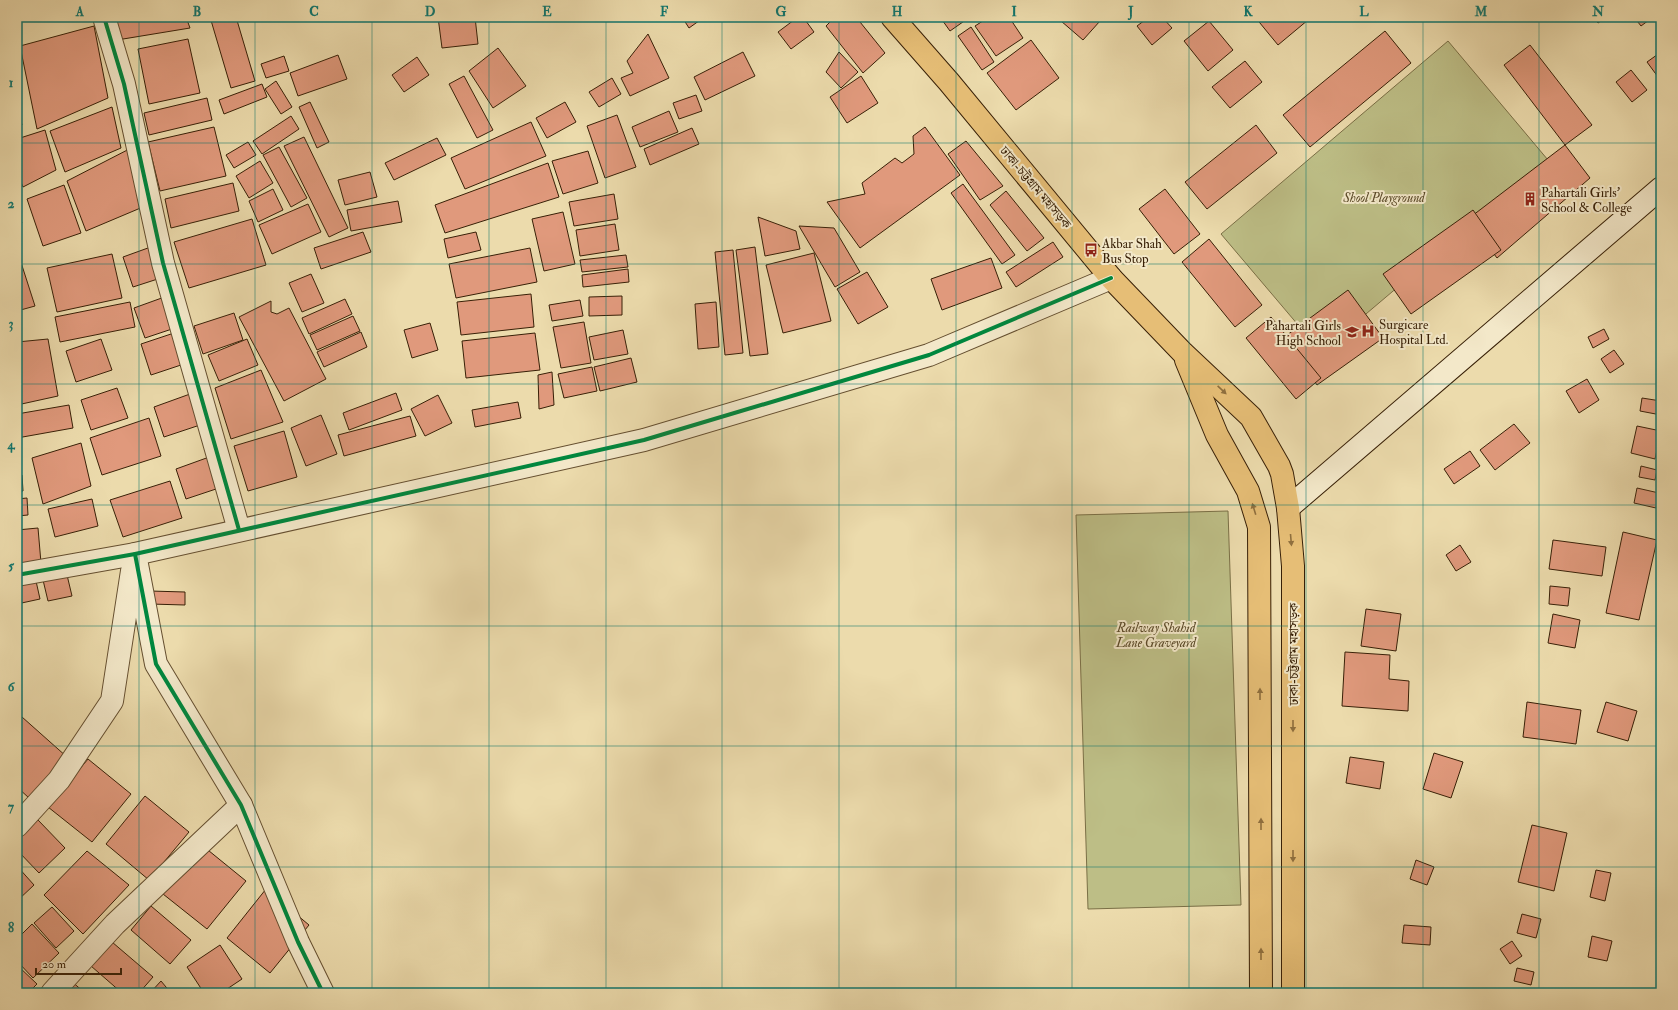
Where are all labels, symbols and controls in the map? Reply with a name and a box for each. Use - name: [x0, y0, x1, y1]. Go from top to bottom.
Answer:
- text: A: [75, 4, 85, 20]
- text: B: [193, 4, 201, 20]
- text: C: [309, 4, 319, 20]
- text: D: [425, 4, 436, 20]
- text: E: [542, 4, 552, 20]
- text: F: [660, 4, 669, 20]
- text: G: [776, 4, 787, 20]
- text: H: [892, 4, 903, 20]
- text: I: [1011, 4, 1017, 20]
- text: J: [1127, 4, 1134, 21]
- text: K: [1243, 4, 1253, 20]
- text: L: [1359, 4, 1369, 20]
- text: M: [1474, 4, 1488, 20]
- text: N: [1591, 4, 1604, 20]
- text: 1: [9, 75, 14, 91]
- street label: ঢাকা-চট্টগ্রাম মহাসড়ক: [996, 142, 1076, 233]
- place label: Pahartali Girls' School & College: [1541, 185, 1633, 216]
- park label: Shool Playground: [1342, 190, 1426, 206]
- building icon: Pahartali Girls' School & College: [1522, 191, 1538, 207]
- text: 2: [8, 196, 15, 212]
- place label: Akbar Shah Bus Stop: [1101, 236, 1162, 268]
- bus stop icon: Akbar Shah Bus Stop: [1083, 242, 1099, 258]
- text: 3: [9, 316, 14, 332]
- place label: Surgicare Hospital Ltd.: [1379, 317, 1448, 349]
- place label: Pahartali Girls High School: [1265, 318, 1342, 349]
- hospital icon: Surgicare Hospital Ltd.: [1360, 323, 1376, 339]
- school or university icon: Pahartali Girls High School: [1344, 324, 1360, 340]
- one-way arrow: [1217, 385, 1227, 394]
- text: 4: [6, 437, 15, 453]
- one-way arrow: [1251, 503, 1257, 515]
- one-way arrow: [1287, 534, 1294, 547]
- text: 5: [8, 558, 14, 574]
- street label: ঢাকা-চট্টগ্রাম মহাসড়ক: [1285, 602, 1302, 706]
- park label: Railway Shahid Lane Graveyard: [1115, 620, 1198, 651]
- text: 6: [8, 679, 16, 695]
- one-way arrow: [1257, 687, 1263, 700]
- one-way arrow: [1290, 720, 1296, 733]
- text: 7: [8, 799, 15, 815]
- one-way arrow: [1258, 817, 1264, 830]
- one-way arrow: [1290, 850, 1296, 863]
- text: 8: [8, 920, 14, 936]
- one-way arrow: [1258, 947, 1264, 960]
- scale bar: [36, 950, 121, 976]
- text: 20 m: [42, 957, 67, 972]

